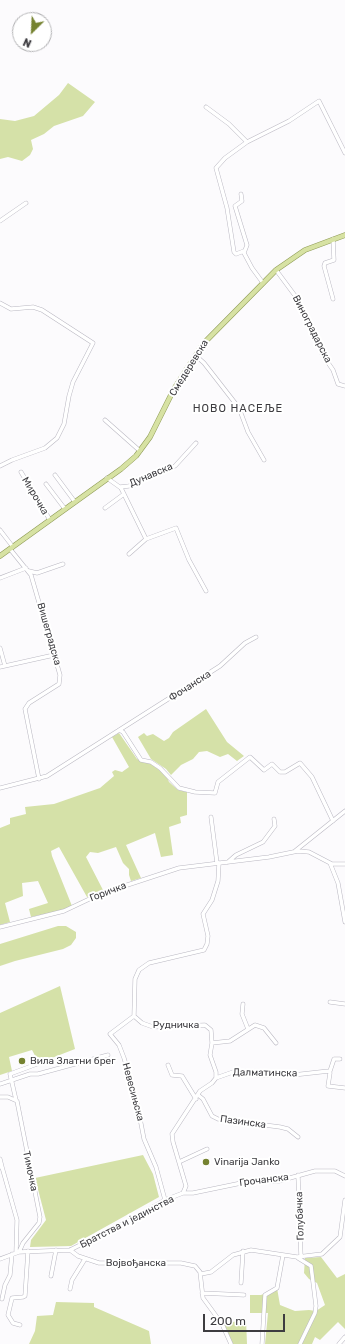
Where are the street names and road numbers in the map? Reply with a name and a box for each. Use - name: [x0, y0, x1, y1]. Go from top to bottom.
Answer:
- street label: Виноградарска: [290, 293, 334, 365]
- street label: Смедеревска: [167, 338, 211, 398]
- street label: Дунавска: [127, 460, 175, 490]
- street label: Мирочка: [19, 475, 51, 517]
- street label: Вишеградска: [34, 601, 64, 667]
- street label: Фочанска: [167, 668, 213, 704]
- street label: Горичка: [88, 880, 128, 904]
- street label: Рудничка: [153, 1019, 199, 1031]
- street label: Невесињска: [119, 1062, 147, 1122]
- street label: Далматинска: [233, 1066, 297, 1080]
- street label: Пазинска: [219, 1113, 267, 1131]
- street label: Тимочка: [20, 1150, 40, 1192]
- street label: Грочанска: [239, 1171, 289, 1189]
- street label: Голубачка: [293, 1191, 307, 1241]
- street label: Братства и јединства: [78, 1193, 176, 1251]
- street label: Војвођанска: [106, 1257, 166, 1269]

